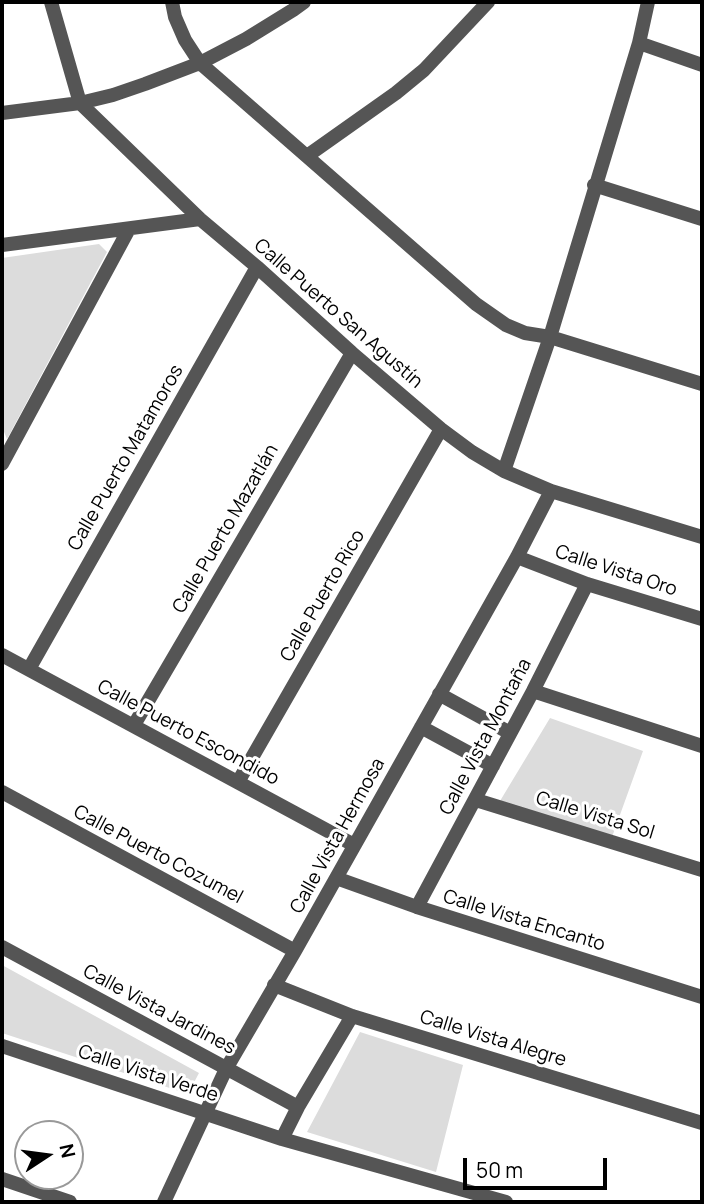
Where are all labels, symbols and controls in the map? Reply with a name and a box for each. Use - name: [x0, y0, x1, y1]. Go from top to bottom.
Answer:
- street label: Calle Puerto San Agustín: [249, 234, 427, 394]
- street label: Calle Puerto Matamoros: [63, 361, 189, 555]
- street label: Calle Puerto Mazatlán: [168, 440, 284, 618]
- street label: Calle Puerto Rico: [276, 526, 370, 666]
- street label: Calle Vista Oro: [552, 541, 680, 601]
- street label: Calle Vista Montaña: [435, 655, 537, 819]
- street label: Calle Puerto Escondido: [93, 675, 283, 791]
- street label: Calle Vista Hermosa: [286, 754, 390, 918]
- street label: Calle Vista Sol: [533, 787, 657, 845]
- street label: Calle Puerto Cozumel: [70, 801, 246, 909]
- street label: Calle Vista Encanto: [440, 886, 608, 956]
- street label: Calle Vista Jardines: [79, 960, 239, 1060]
- street label: Calle Vista Alegre: [417, 1006, 569, 1072]
- street label: Calle Vista Verde: [75, 1041, 221, 1107]
- north arrow: [14, 1120, 84, 1190]
- text: N: [53, 1141, 82, 1160]
- scale bar: [466, 1144, 610, 1188]
- text: 50 m: [476, 1156, 523, 1184]

